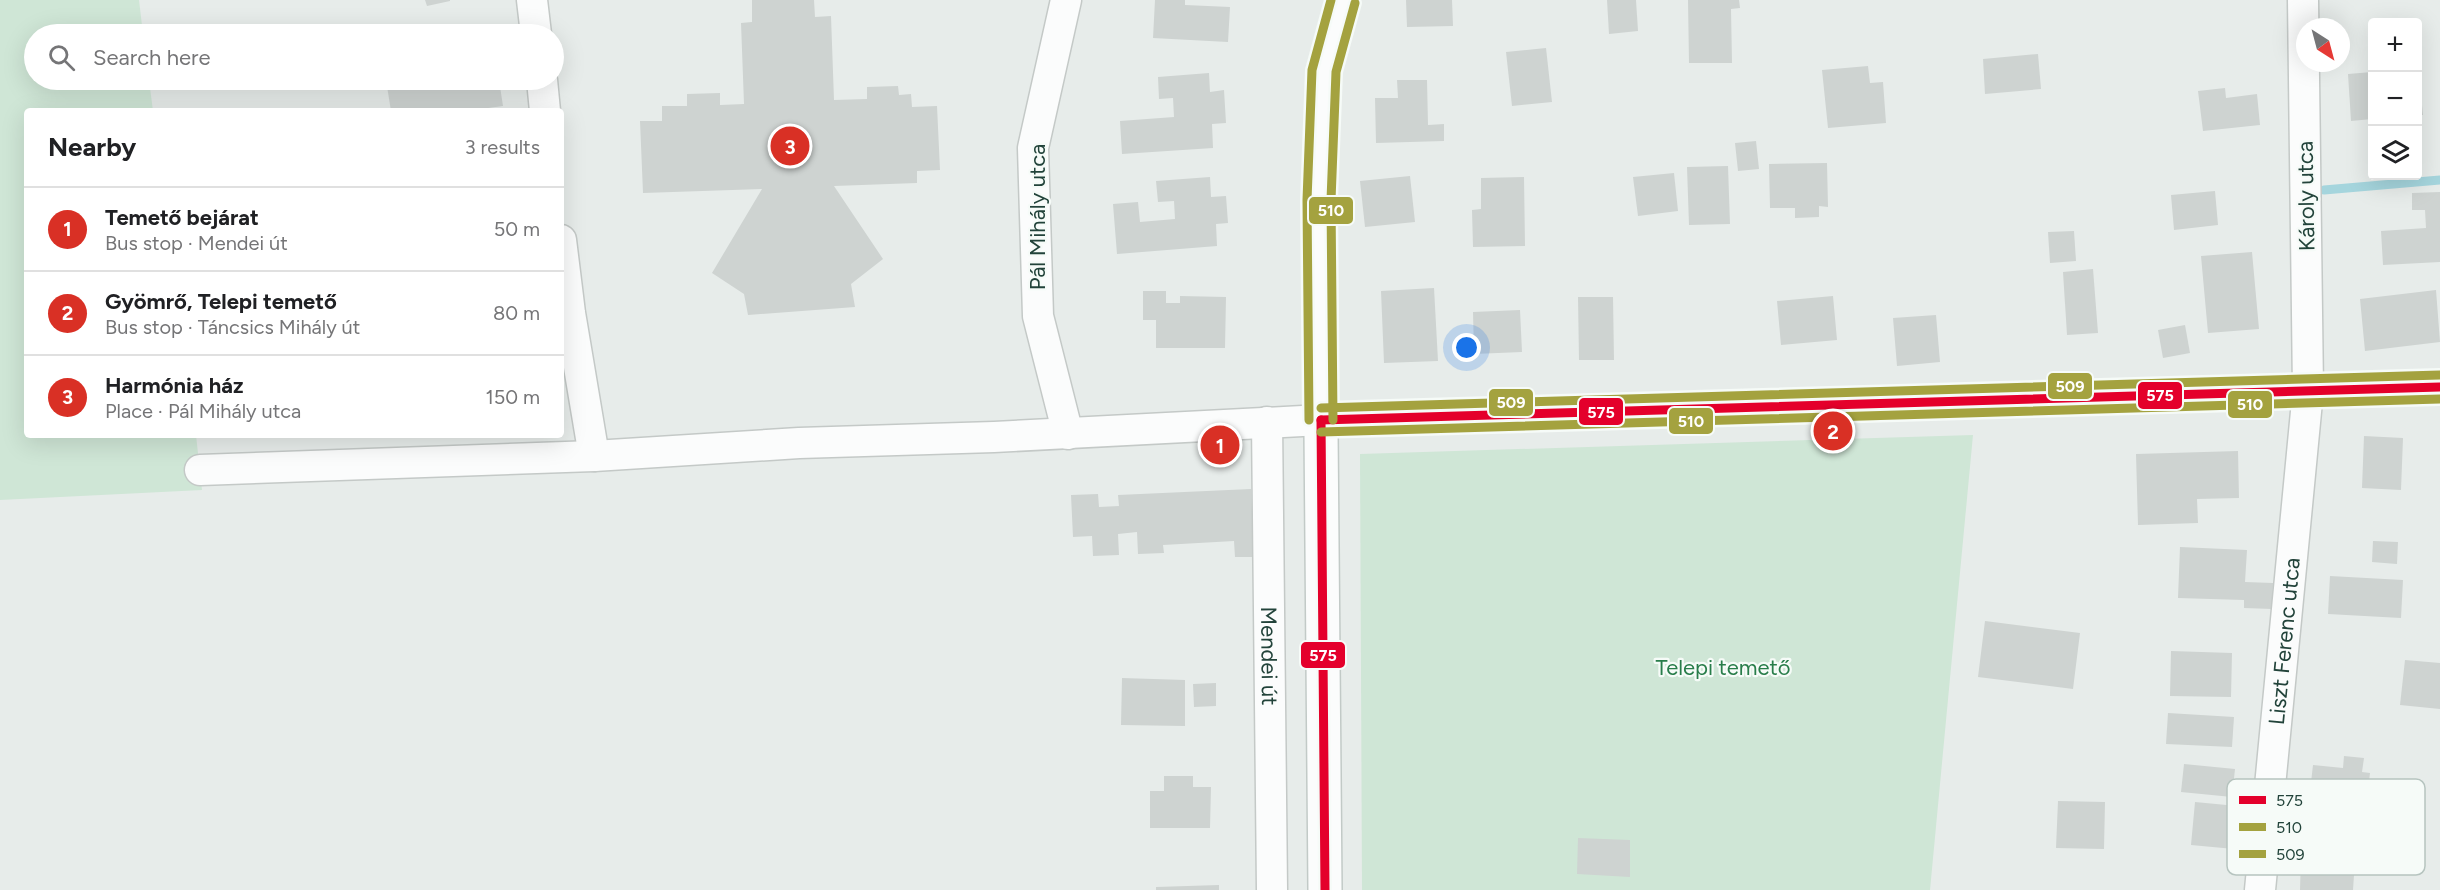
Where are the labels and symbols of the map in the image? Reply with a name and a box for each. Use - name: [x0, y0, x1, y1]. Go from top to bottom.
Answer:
- north arrow: [2296, 18, 2350, 72]
- pin: 3: [770, 124, 810, 168]
- street label: Károly utca: [2292, 141, 2320, 251]
- street label: Pál Mihály utca: [1024, 144, 1051, 290]
- line badge: 510: [1308, 196, 1354, 225]
- text: 510: [1318, 201, 1344, 220]
- your location: [1452, 333, 1481, 362]
- line badge: 509: [2047, 372, 2093, 400]
- text: 509: [2056, 377, 2084, 396]
- line badge: 575: [2137, 381, 2183, 410]
- text: 575: [2146, 386, 2174, 405]
- line badge: 509: [1488, 388, 1534, 417]
- line badge: 510: [2227, 390, 2273, 419]
- text: 509: [1497, 393, 1525, 412]
- text: 510: [2237, 395, 2263, 414]
- line badge: 575: [1578, 397, 1624, 426]
- text: 575: [1587, 403, 1615, 422]
- line badge: 510: [1668, 407, 1714, 435]
- pin: 2: [1814, 408, 1852, 454]
- text: 510: [1678, 412, 1704, 431]
- pin: 1: [1200, 422, 1240, 468]
- street label: Liszt Ferenc utca: [2262, 556, 2305, 726]
- street label: Mendei út: [1255, 606, 1284, 706]
- line badge: 575: [1300, 641, 1346, 669]
- text: 575: [1309, 646, 1337, 665]
- park label: Telepi temető: [1655, 654, 1791, 681]
- legend: [2227, 779, 2425, 875]
- text: 575: [2276, 791, 2303, 810]
- text: 510: [2276, 818, 2302, 837]
- text: 509: [2276, 845, 2305, 864]

